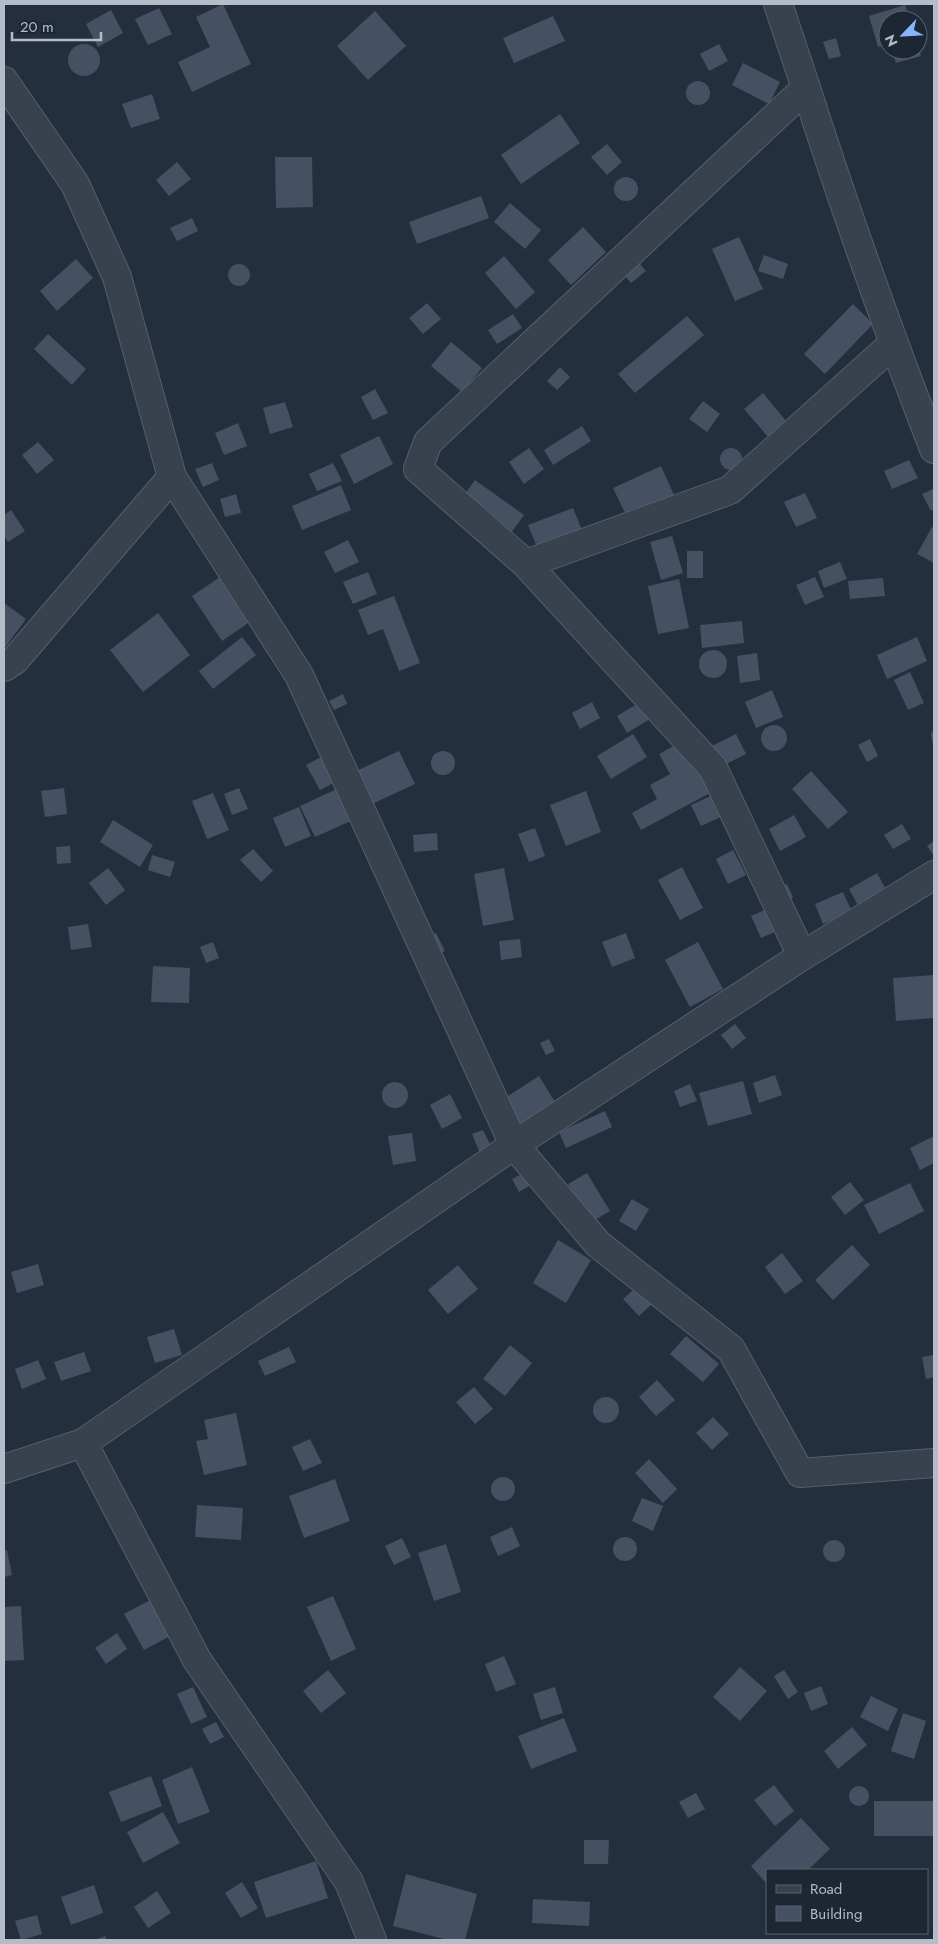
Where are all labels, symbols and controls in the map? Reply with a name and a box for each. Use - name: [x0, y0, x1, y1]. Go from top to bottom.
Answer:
- scale bar: [12, 10, 101, 42]
- north arrow: [878, 10, 928, 60]
- text: 20 m: [20, 16, 54, 38]
- text: N: [880, 31, 903, 50]
- legend: [766, 1869, 928, 1934]
- text: Road: [810, 1878, 842, 1900]
- text: Building: [810, 1903, 862, 1925]

